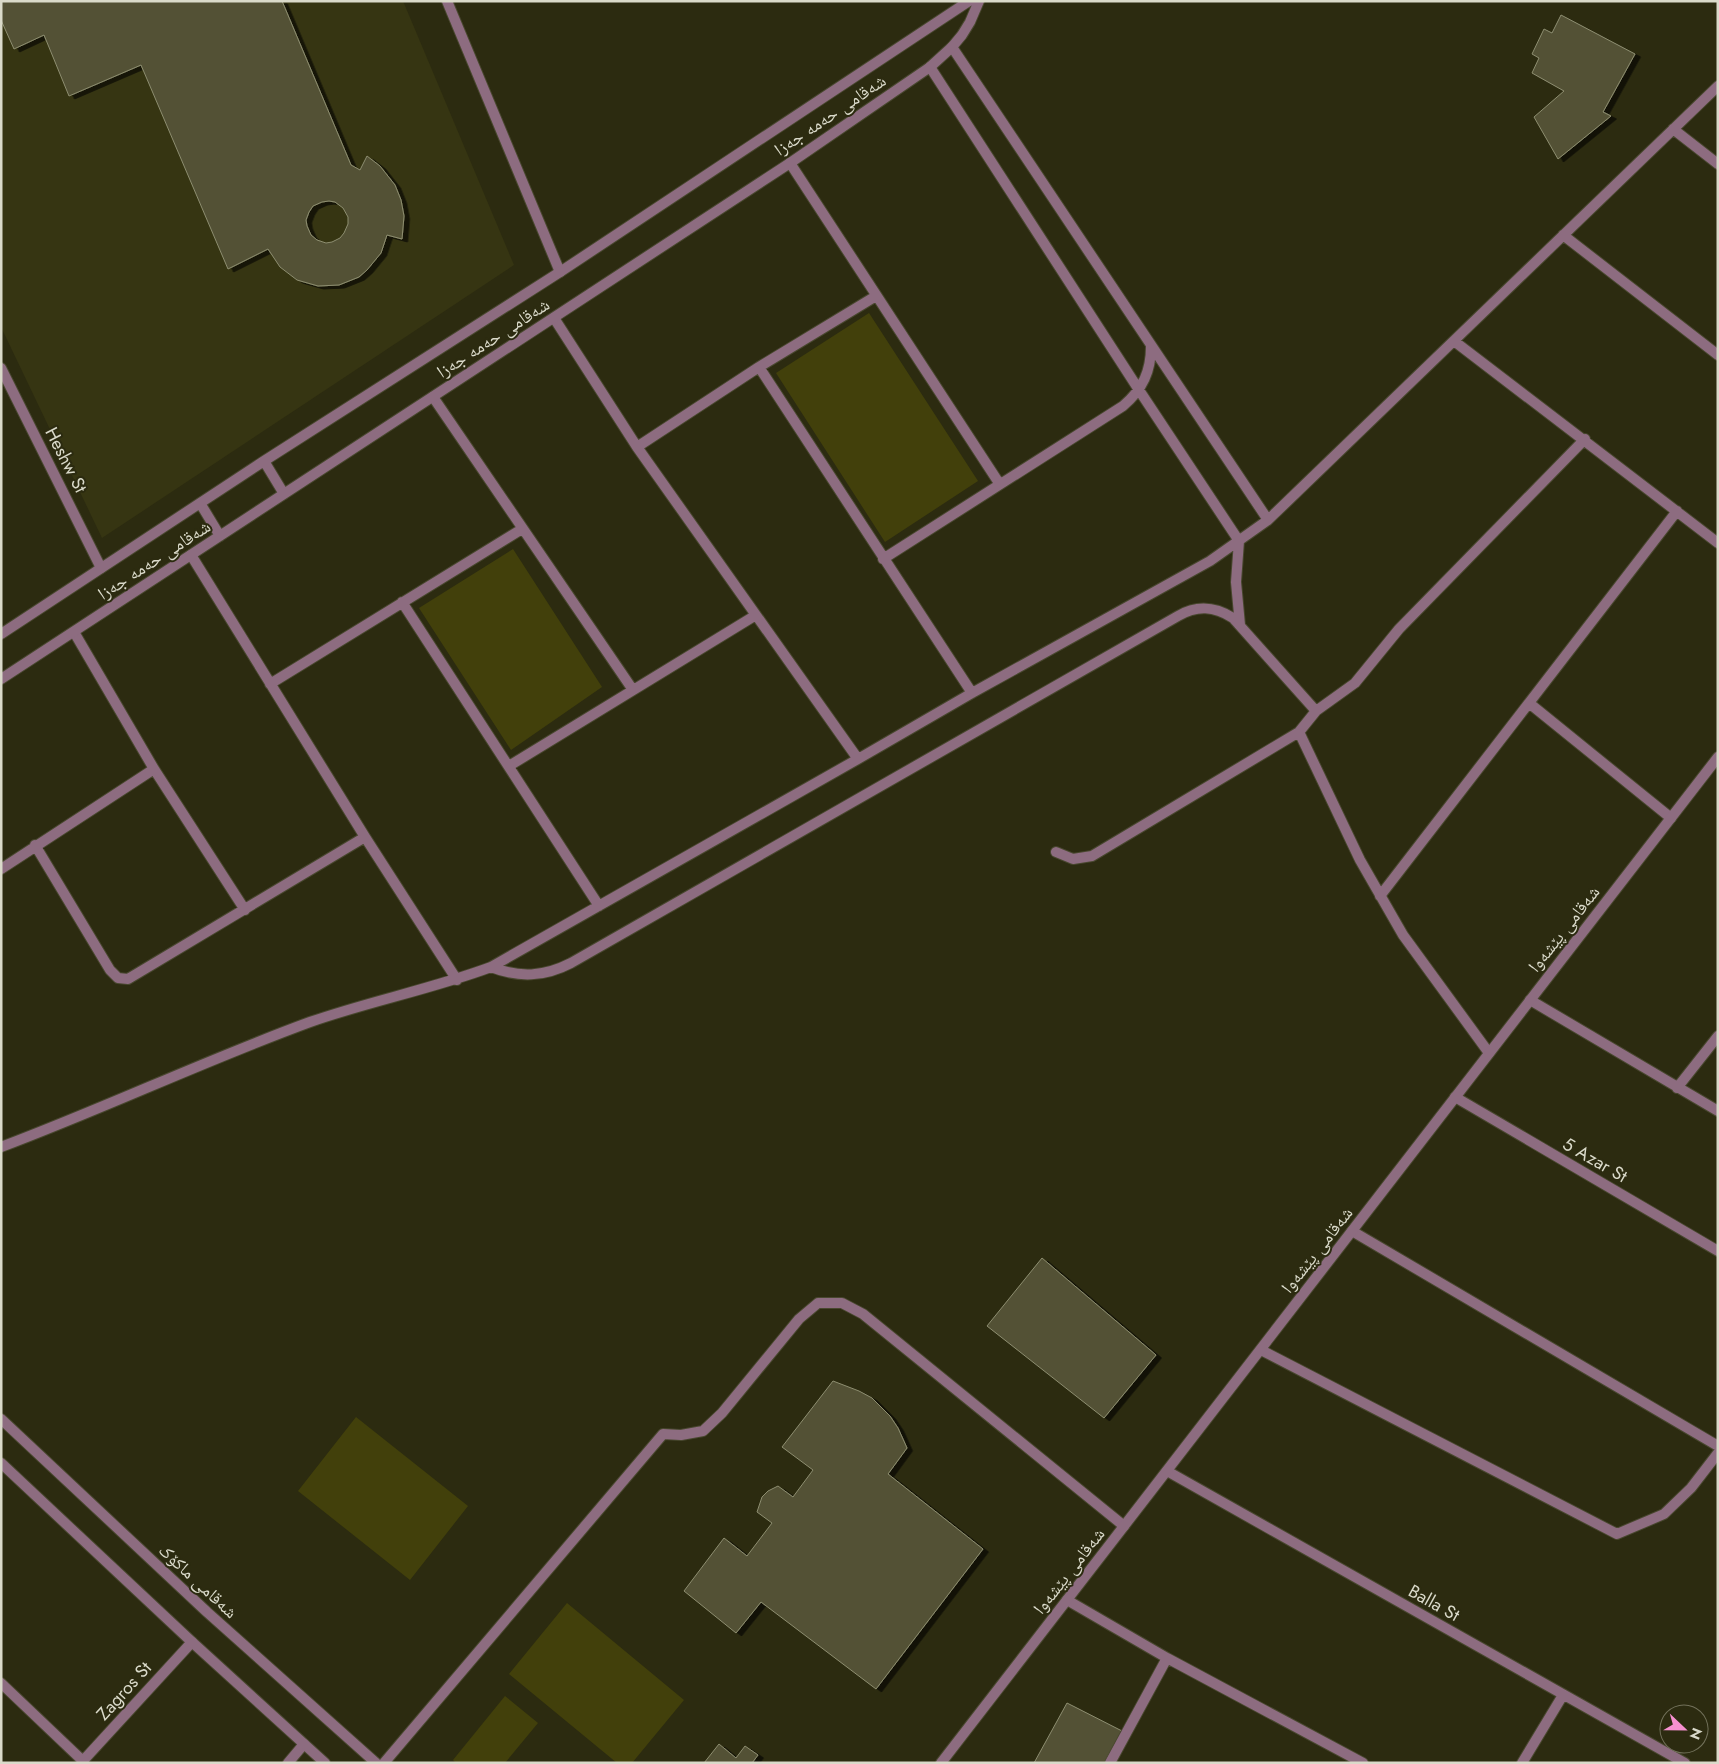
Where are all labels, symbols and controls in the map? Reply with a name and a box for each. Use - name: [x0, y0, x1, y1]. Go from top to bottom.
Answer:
- street label: شەقامی حەمە جەزا: [769, 68, 891, 162]
- street label: شەقامی حەمە جەزا: [431, 292, 555, 384]
- street label: Heshw St: [38, 423, 94, 498]
- street label: شەقامی حەمە جەزا: [92, 514, 216, 606]
- street label: شەقامی پێشەوا: [1522, 880, 1606, 978]
- street label: 5 Azar St: [1558, 1131, 1633, 1189]
- street label: شەقامی پێشەوا: [1275, 1201, 1359, 1299]
- street label: شەقامی پێشەوا: [1027, 1522, 1111, 1620]
- street label: شەقامی ماکۆک: [153, 1537, 243, 1625]
- street label: Balla St: [1404, 1578, 1465, 1628]
- street label: Zagros St: [90, 1655, 158, 1726]
- north arrow: [1659, 1704, 1709, 1754]
- text: N: [1685, 1725, 1707, 1743]

